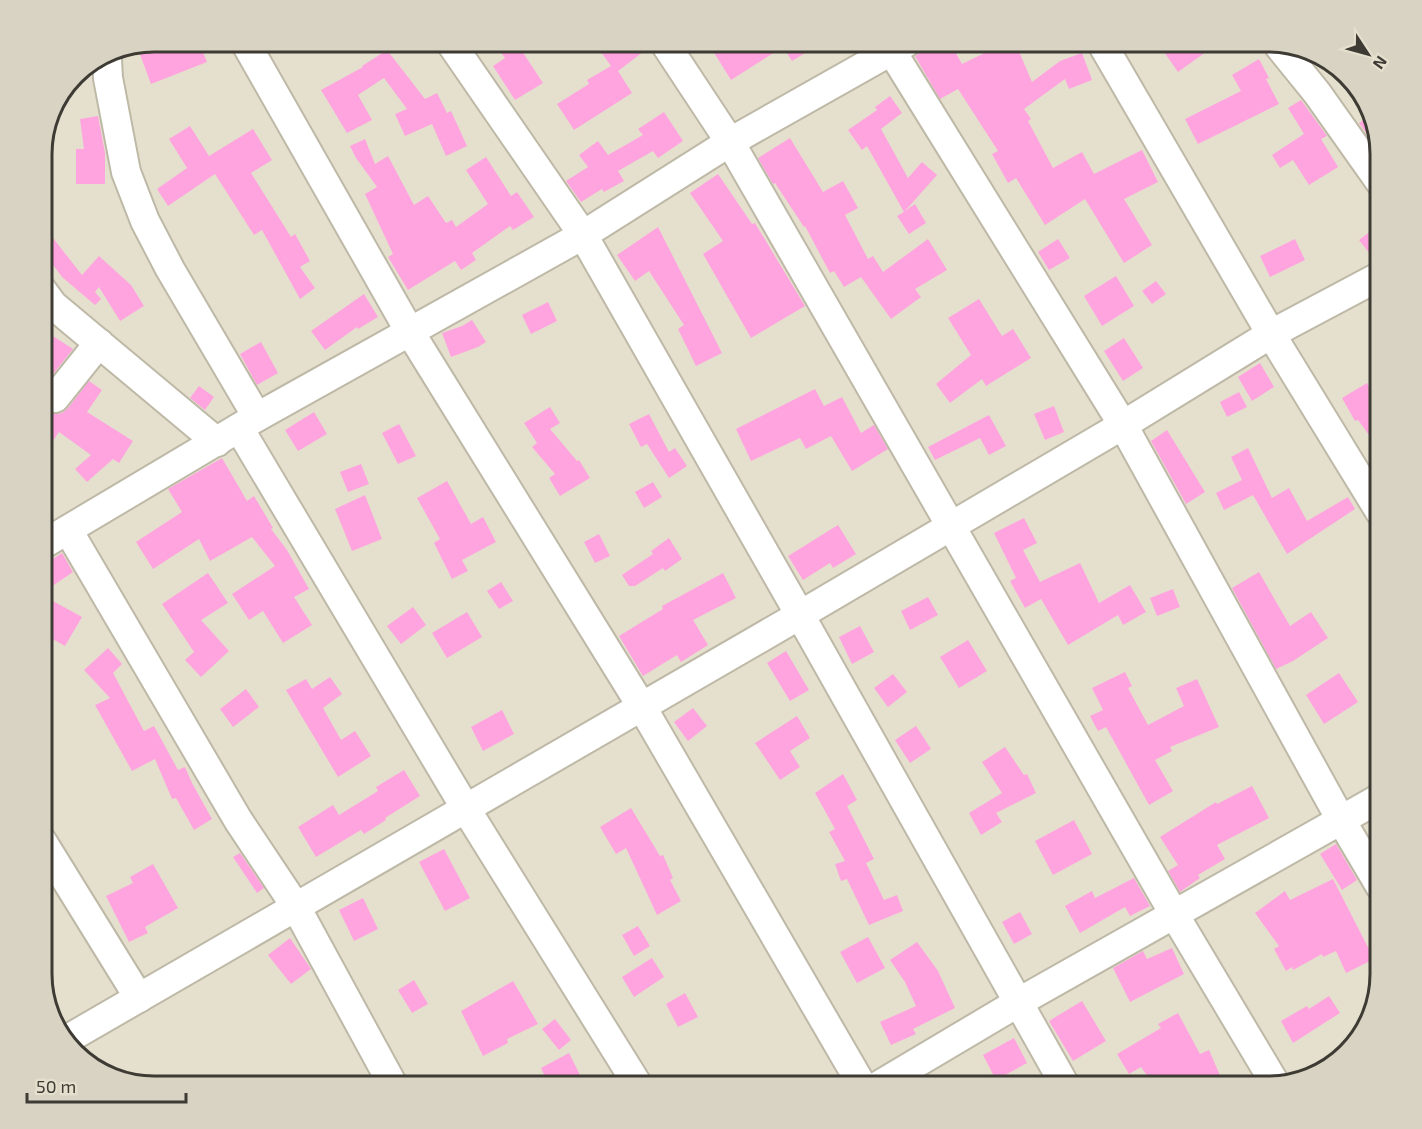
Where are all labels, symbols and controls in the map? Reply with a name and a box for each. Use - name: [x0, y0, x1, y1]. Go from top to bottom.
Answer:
- north arrow: [1338, 24, 1398, 84]
- text: N: [1369, 53, 1392, 73]
- scale bar: [27, 1066, 186, 1104]
- text: 50 m: [36, 1075, 76, 1097]

